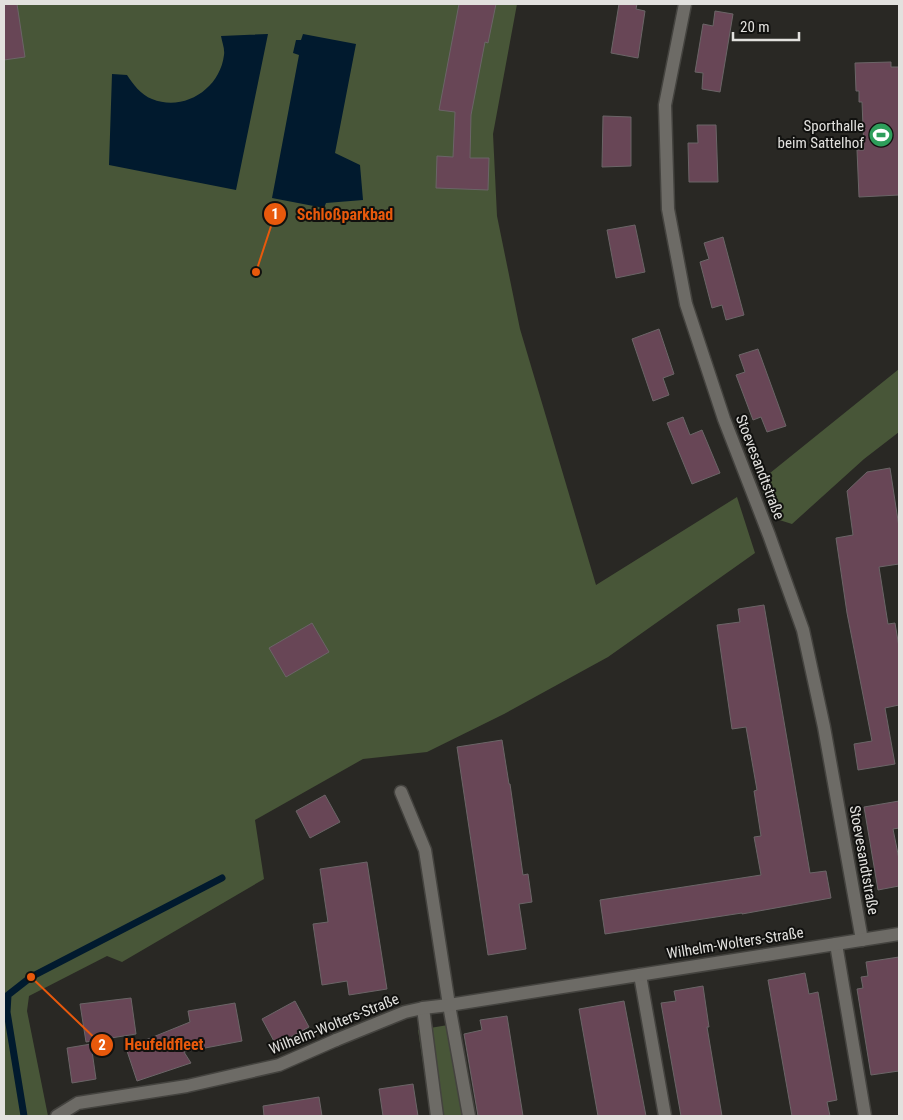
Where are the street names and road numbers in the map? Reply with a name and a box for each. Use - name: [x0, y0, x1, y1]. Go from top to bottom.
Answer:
- street label: Stoevesandtstraße: [732, 412, 788, 522]
- street label: Stoevesandtstraße: [846, 804, 882, 916]
- street label: Wilhelm-Wolters-Straße: [665, 923, 805, 963]
- street label: Wilhelm-Wolters-Straße: [266, 990, 402, 1058]

